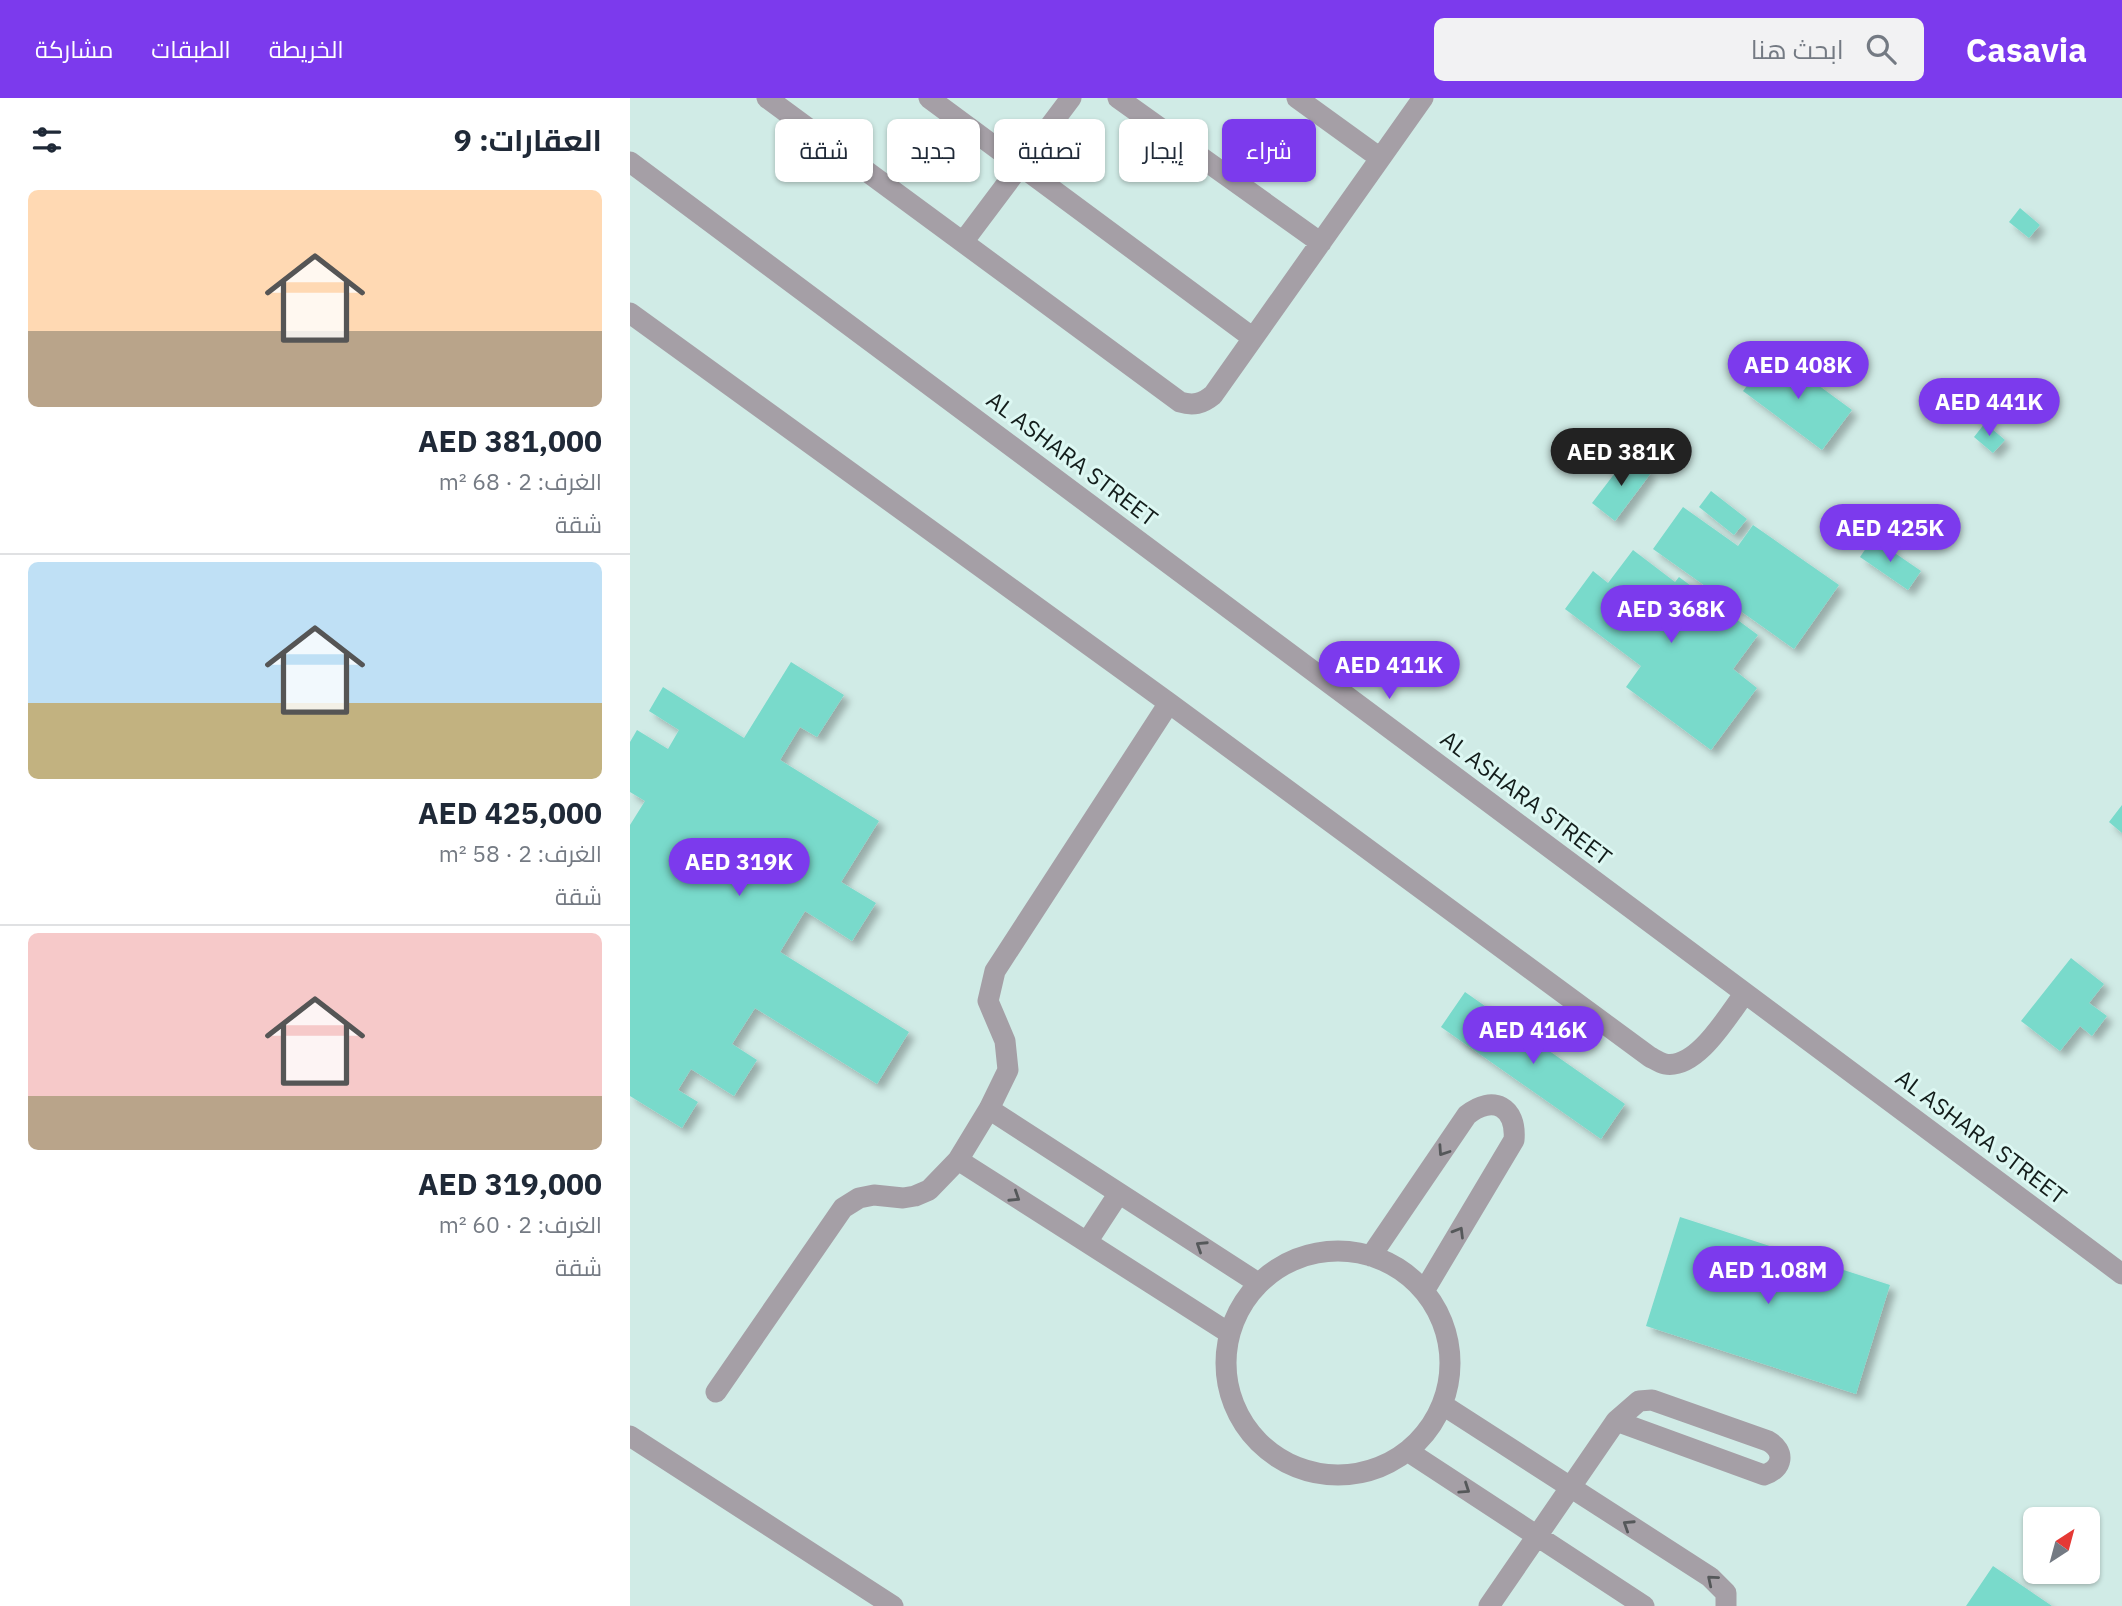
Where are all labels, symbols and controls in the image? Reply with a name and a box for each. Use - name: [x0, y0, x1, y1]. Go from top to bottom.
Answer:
- search box: [1434, 18, 1924, 81]
- text: Casavia: [1966, 28, 2087, 71]
- icon: search: [1862, 30, 1900, 68]
- text: ابحث هنا: [1751, 32, 1844, 66]
- text: مشاركة: [35, 33, 113, 65]
- text: الطبقات: [151, 33, 231, 65]
- text: الخريطة: [269, 33, 344, 65]
- chip: شقة: [775, 119, 873, 182]
- chip: جديد: [887, 119, 980, 182]
- chip: تصفية: [994, 119, 1105, 182]
- chip: إيجار: [1119, 119, 1208, 182]
- chip: شراء: [1222, 119, 1316, 182]
- text: العقارات: 9: [454, 120, 602, 159]
- icon: filters: [28, 121, 66, 159]
- icon: home: [252, 235, 378, 361]
- pin: AED 408K: [1726, 342, 1870, 401]
- text: AED 408K: [1744, 349, 1852, 379]
- pin: AED 441K: [1917, 378, 2061, 438]
- street label: AL ASHARA STREET: [981, 384, 1164, 532]
- text: AED 441K: [1935, 386, 2043, 416]
- text: AED 381,000: [418, 421, 602, 460]
- pin: AED 381K: [1549, 428, 1693, 488]
- text: AED 381K: [1567, 436, 1675, 466]
- text: الغرف: 2 · 68 m²: [439, 466, 602, 496]
- pin: AED 425K: [1818, 504, 1962, 564]
- text: شقة: [555, 509, 602, 539]
- text: AED 425K: [1836, 512, 1944, 542]
- pin: AED 368K: [1599, 586, 1743, 645]
- text: AED 368K: [1617, 593, 1725, 623]
- icon: home: [252, 607, 378, 733]
- pin: AED 411K: [1317, 642, 1461, 701]
- text: AED 411K: [1335, 649, 1443, 679]
- street label: AL ASHARA STREET: [1435, 723, 1618, 871]
- text: AED 425,000: [418, 793, 602, 832]
- text: الغرف: 2 · 58 m²: [439, 838, 602, 868]
- pin: AED 319K: [667, 838, 811, 898]
- text: AED 319K: [685, 846, 793, 876]
- text: شقة: [555, 881, 602, 911]
- icon: home: [252, 978, 378, 1104]
- pin: AED 416K: [1461, 1006, 1605, 1066]
- text: AED 416K: [1479, 1014, 1587, 1044]
- street label: AL ASHARA STREET: [1890, 1062, 2073, 1210]
- one-way arrow: [1438, 1143, 1451, 1156]
- text: AED 319,000: [418, 1164, 602, 1203]
- one-way arrow: [1008, 1188, 1021, 1201]
- text: الغرف: 2 · 60 m²: [439, 1209, 602, 1239]
- one-way arrow: [1450, 1227, 1463, 1240]
- one-way arrow: [1196, 1241, 1209, 1254]
- pin: AED 1.08M: [1688, 1246, 1848, 1306]
- text: شقة: [555, 1252, 602, 1282]
- text: AED 1.08M: [1709, 1254, 1827, 1284]
- one-way arrow: [1458, 1481, 1471, 1494]
- north arrow: [2023, 1507, 2100, 1584]
- map controls: [2023, 1507, 2100, 1584]
- one-way arrow: [1623, 1520, 1636, 1533]
- one-way arrow: [1707, 1576, 1719, 1589]

